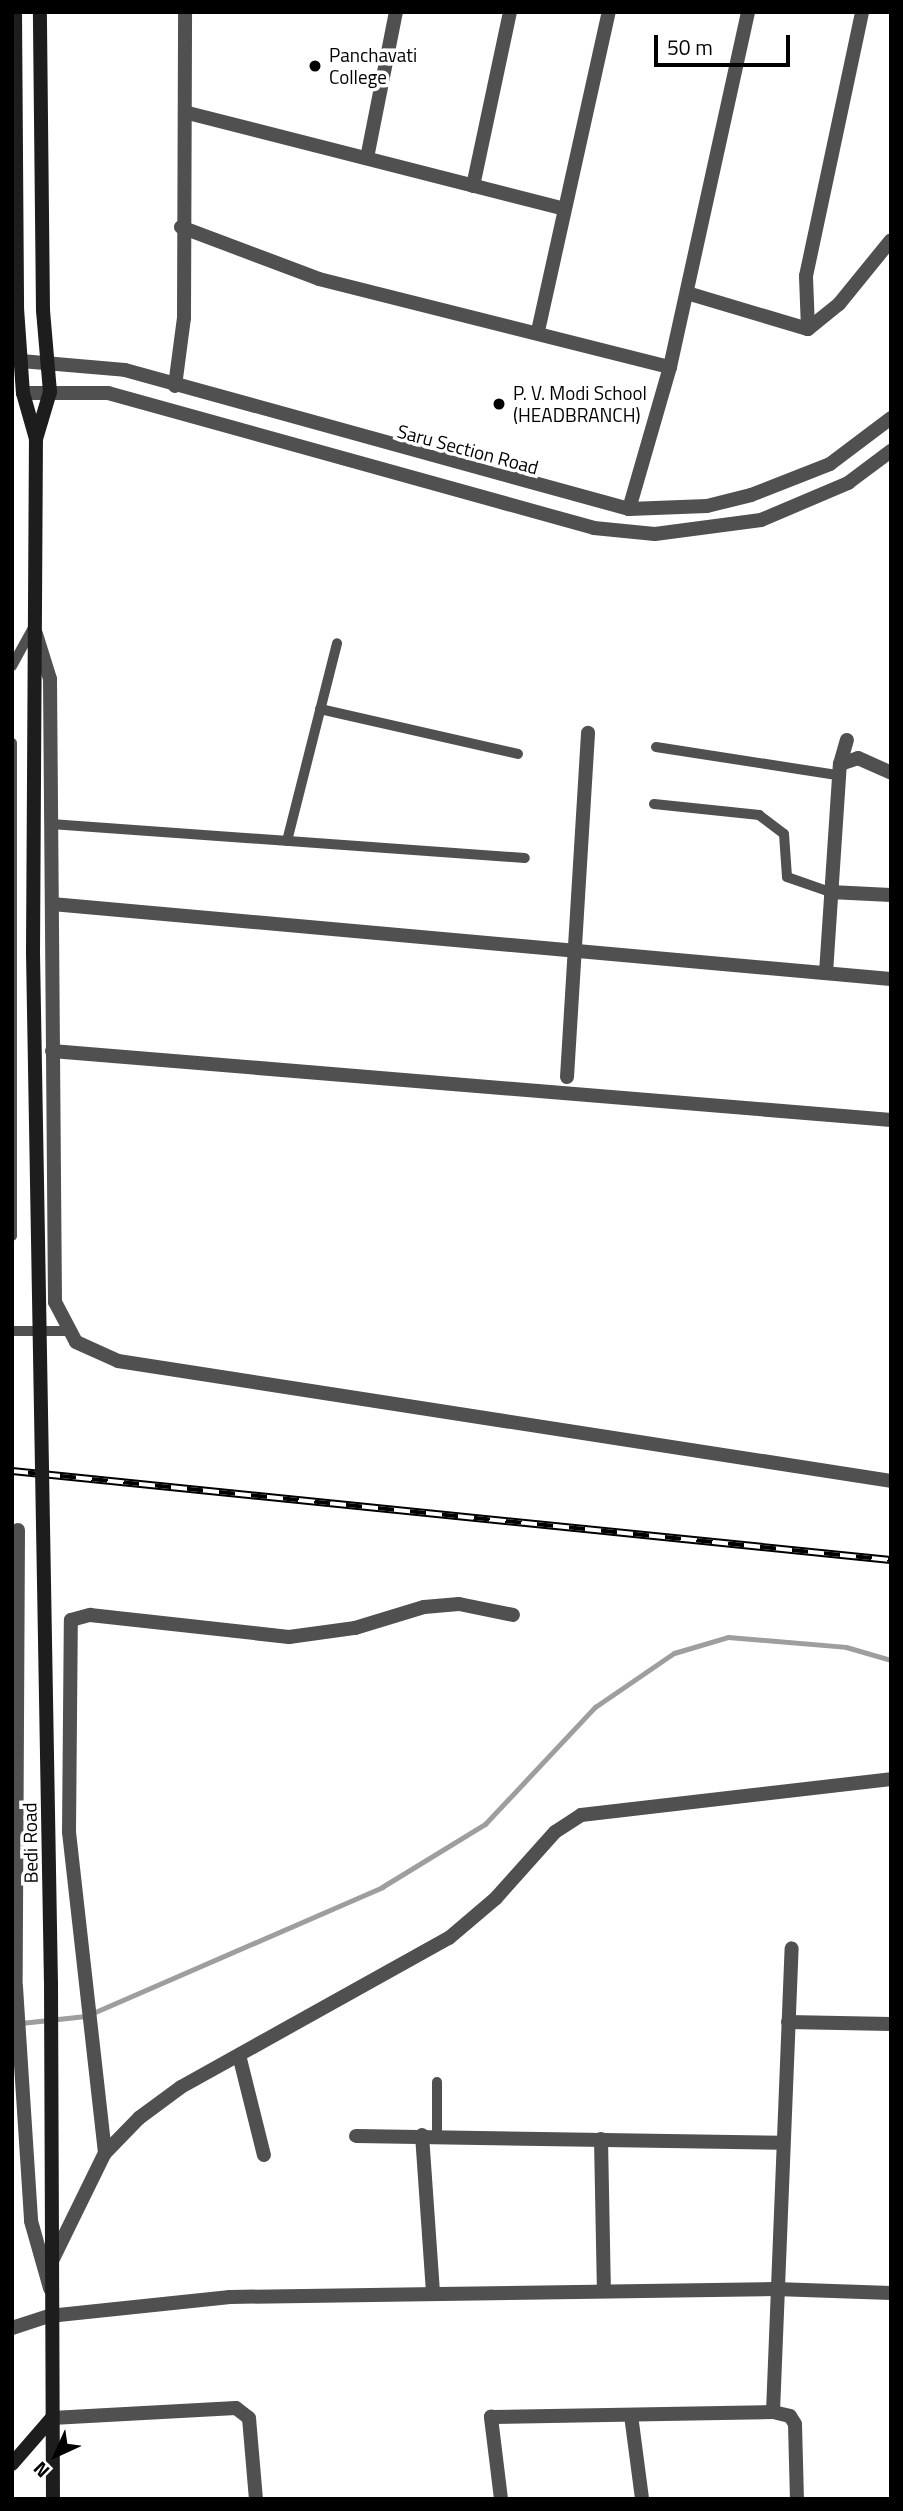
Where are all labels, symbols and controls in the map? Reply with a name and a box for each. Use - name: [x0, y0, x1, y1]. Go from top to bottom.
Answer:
- scale bar: [658, 21, 794, 65]
- text: 50 m: [667, 31, 713, 63]
- place label: Panchavati College: [329, 44, 417, 88]
- marker: Panchavati College: [307, 58, 323, 74]
- place label: P. V. Modi School (HEADBRANCH): [513, 382, 647, 426]
- marker: P. V. Modi School (HEADBRANCH): [491, 396, 507, 412]
- street label: Saru Section Road: [395, 419, 541, 479]
- street label: Bedi Road: [18, 1802, 42, 1884]
- north arrow: [21, 2420, 91, 2490]
- text: N: [26, 2455, 56, 2485]

